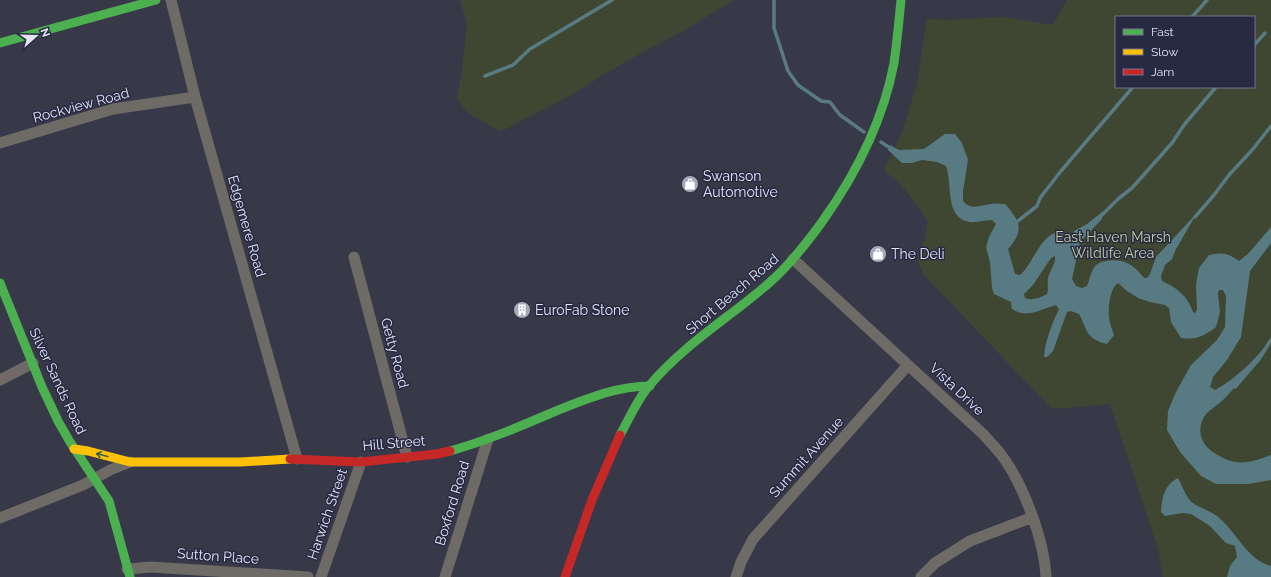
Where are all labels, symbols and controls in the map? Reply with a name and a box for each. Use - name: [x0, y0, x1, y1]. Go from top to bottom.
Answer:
- north arrow: [16, 16, 56, 56]
- legend: [1115, 16, 1255, 88]
- text: Fast: [1151, 25, 1174, 39]
- text: N: [37, 27, 52, 39]
- text: Slow: [1151, 45, 1178, 59]
- text: Jam: [1151, 65, 1174, 79]
- street label: Rockview Road: [31, 84, 131, 126]
- place label: Swanson Automotive: [703, 168, 778, 200]
- street label: Edgemere Road: [225, 173, 269, 279]
- shop icon: Swanson Automotive: [680, 174, 700, 194]
- park label: East Haven Marsh Wildlife Area: [1055, 229, 1171, 261]
- shop icon: The Deli: [868, 244, 888, 264]
- place label: The Deli: [891, 246, 945, 262]
- street label: Short Beach Road: [682, 250, 782, 338]
- building icon: EuroFab Stone: [512, 300, 532, 320]
- place label: EuroFab Stone: [535, 302, 629, 318]
- street label: Getty Road: [378, 316, 412, 390]
- street label: Silver Sands Road: [26, 325, 90, 437]
- street label: Vista Drive: [926, 360, 988, 418]
- street label: Summit Avenue: [766, 414, 846, 500]
- street label: Hill Street: [362, 432, 426, 454]
- one-way arrow: [96, 451, 109, 458]
- street label: Boxford Road: [432, 459, 472, 547]
- street label: Harwich Street: [304, 466, 350, 562]
- street label: Sutton Place: [176, 545, 260, 567]

